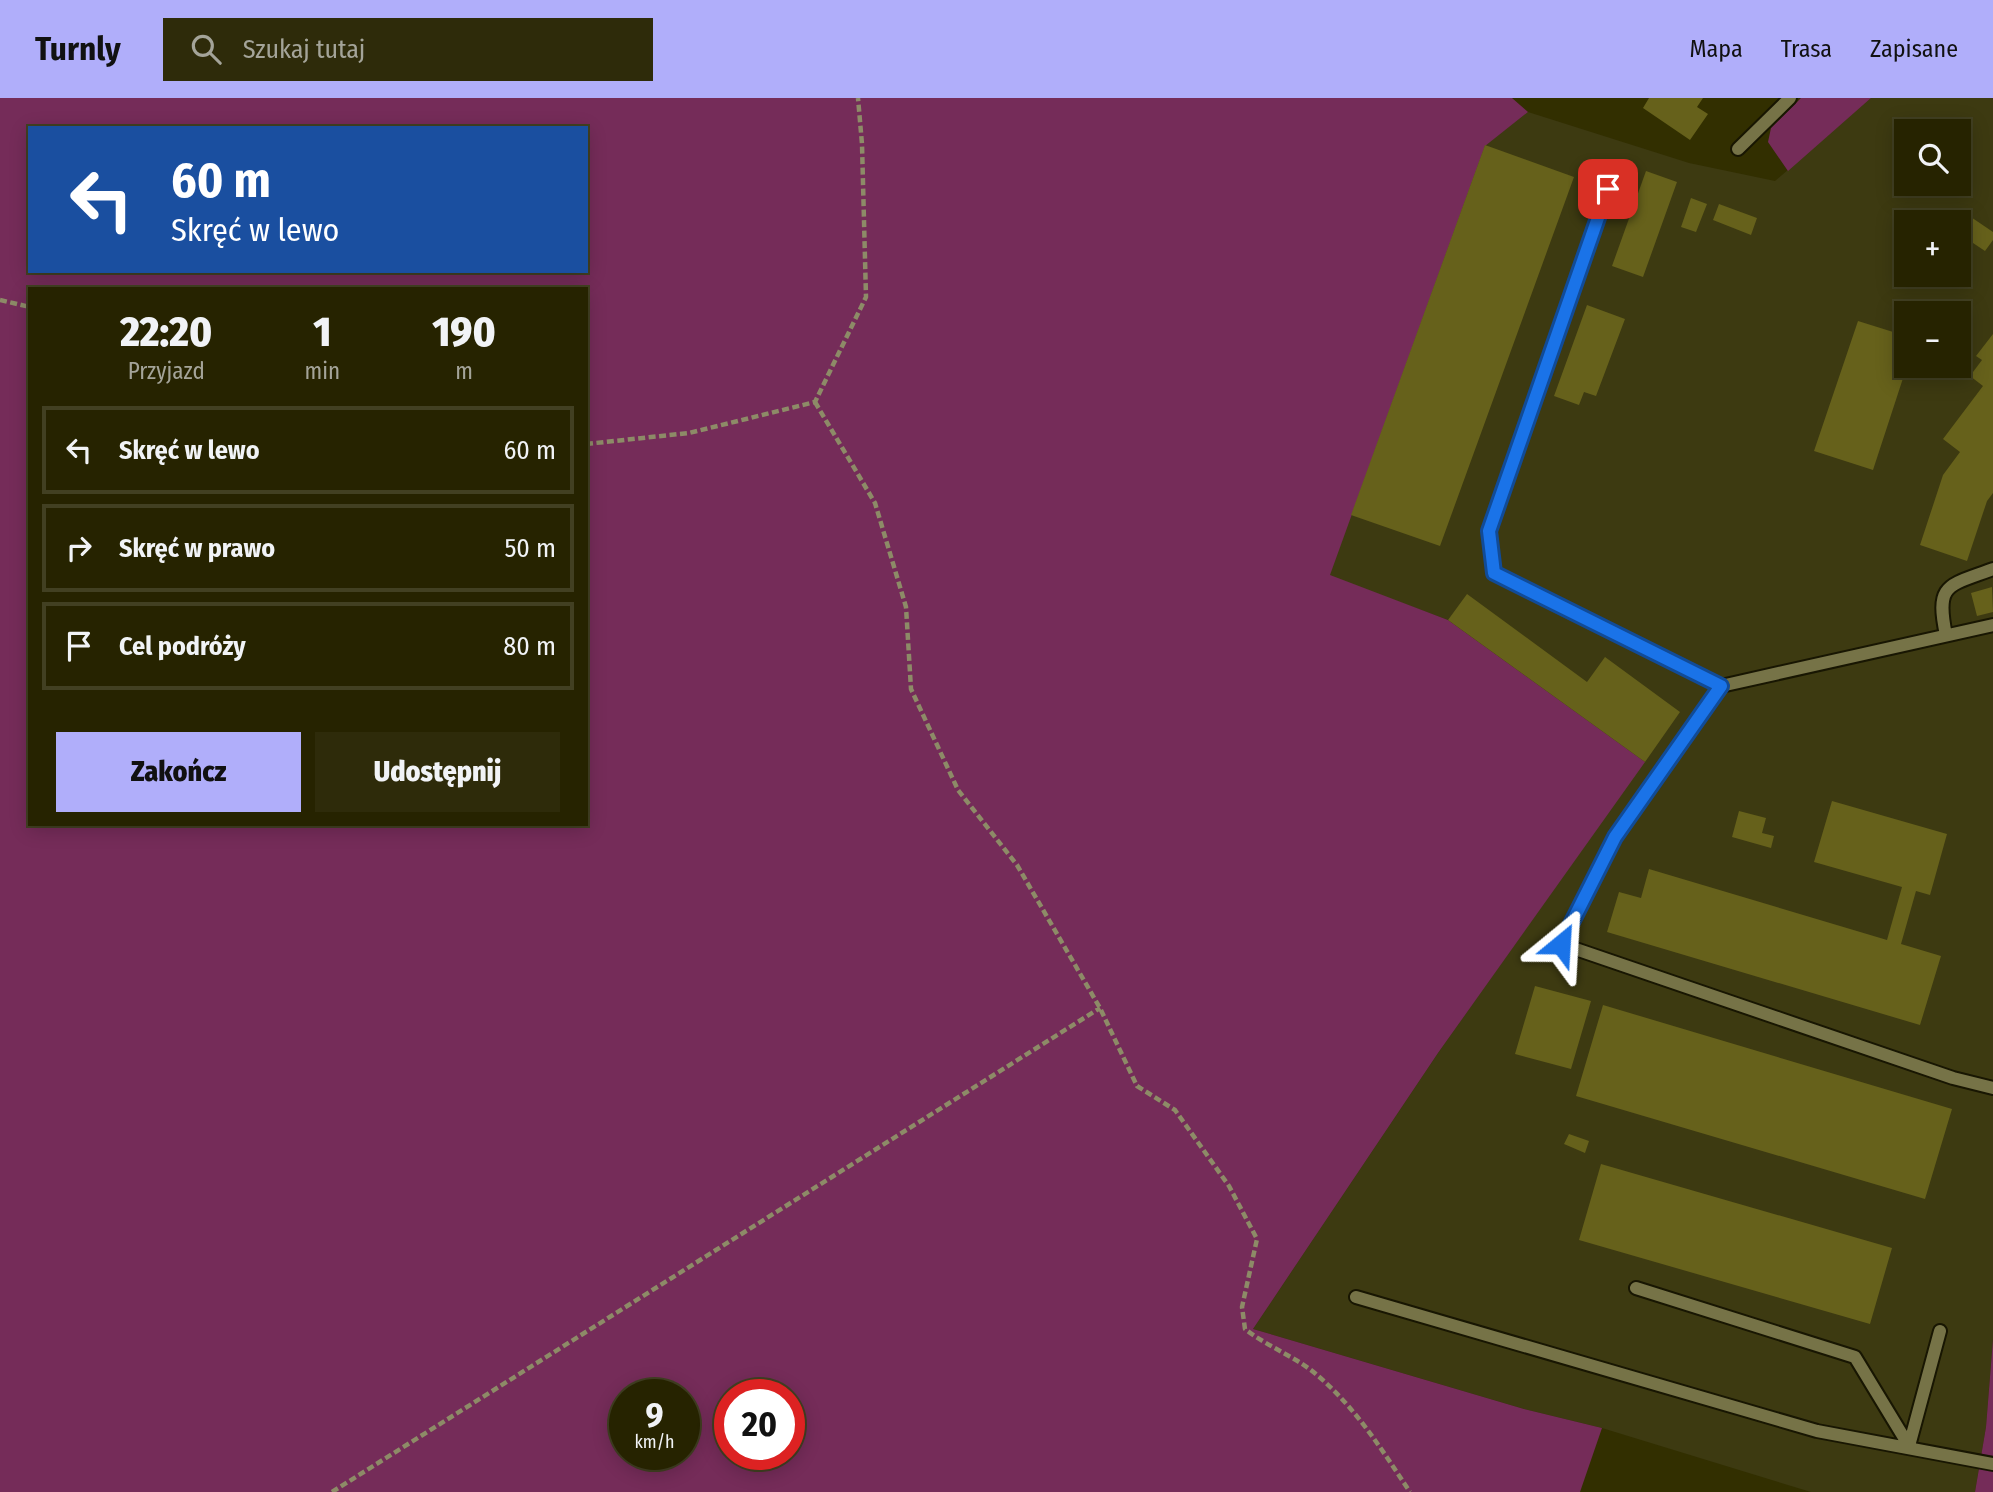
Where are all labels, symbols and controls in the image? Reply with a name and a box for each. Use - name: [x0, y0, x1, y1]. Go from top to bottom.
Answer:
- search box: [163, 18, 653, 81]
- text: Turnly: [35, 29, 121, 69]
- icon: search: [187, 30, 225, 68]
- text: Szukaj tutaj: [243, 34, 365, 65]
- text: Mapa: [1690, 35, 1743, 63]
- text: Trasa: [1781, 35, 1832, 63]
- text: Zapisane: [1870, 35, 1958, 63]
- map controls: [1894, 119, 1971, 378]
- button: search: [1894, 119, 1971, 196]
- text: 60 m: [171, 151, 271, 210]
- icon: left: [56, 154, 147, 245]
- pin: [1578, 159, 1638, 219]
- icon: arrive: [1589, 170, 1627, 208]
- button: +: [1894, 210, 1971, 287]
- text: Skręć w lewo: [171, 211, 339, 249]
- button: −: [1894, 301, 1971, 378]
- text: 22:20: [120, 307, 212, 357]
- text: 1: [313, 307, 331, 357]
- text: 190: [432, 307, 496, 357]
- text: Przyjazd: [128, 357, 205, 385]
- text: min: [304, 357, 340, 385]
- text: m: [455, 357, 473, 385]
- icon: left: [60, 431, 98, 469]
- text: Skręć w lewo: [119, 435, 260, 466]
- text: 60 m: [503, 435, 556, 466]
- icon: right: [60, 529, 98, 567]
- text: Skręć w prawo: [119, 533, 275, 564]
- text: 50 m: [504, 533, 556, 564]
- icon: arrive: [60, 627, 98, 665]
- text: Cel podróży: [119, 631, 246, 662]
- text: 80 m: [503, 631, 556, 662]
- button: Zakończ: [56, 732, 301, 812]
- button: Udostępnij: [315, 732, 560, 812]
- position arrow: [1524, 907, 1598, 981]
- speed limit sign: 20: [714, 1379, 805, 1470]
- text: 9: [645, 1394, 664, 1436]
- text: km/h: [634, 1431, 675, 1453]

